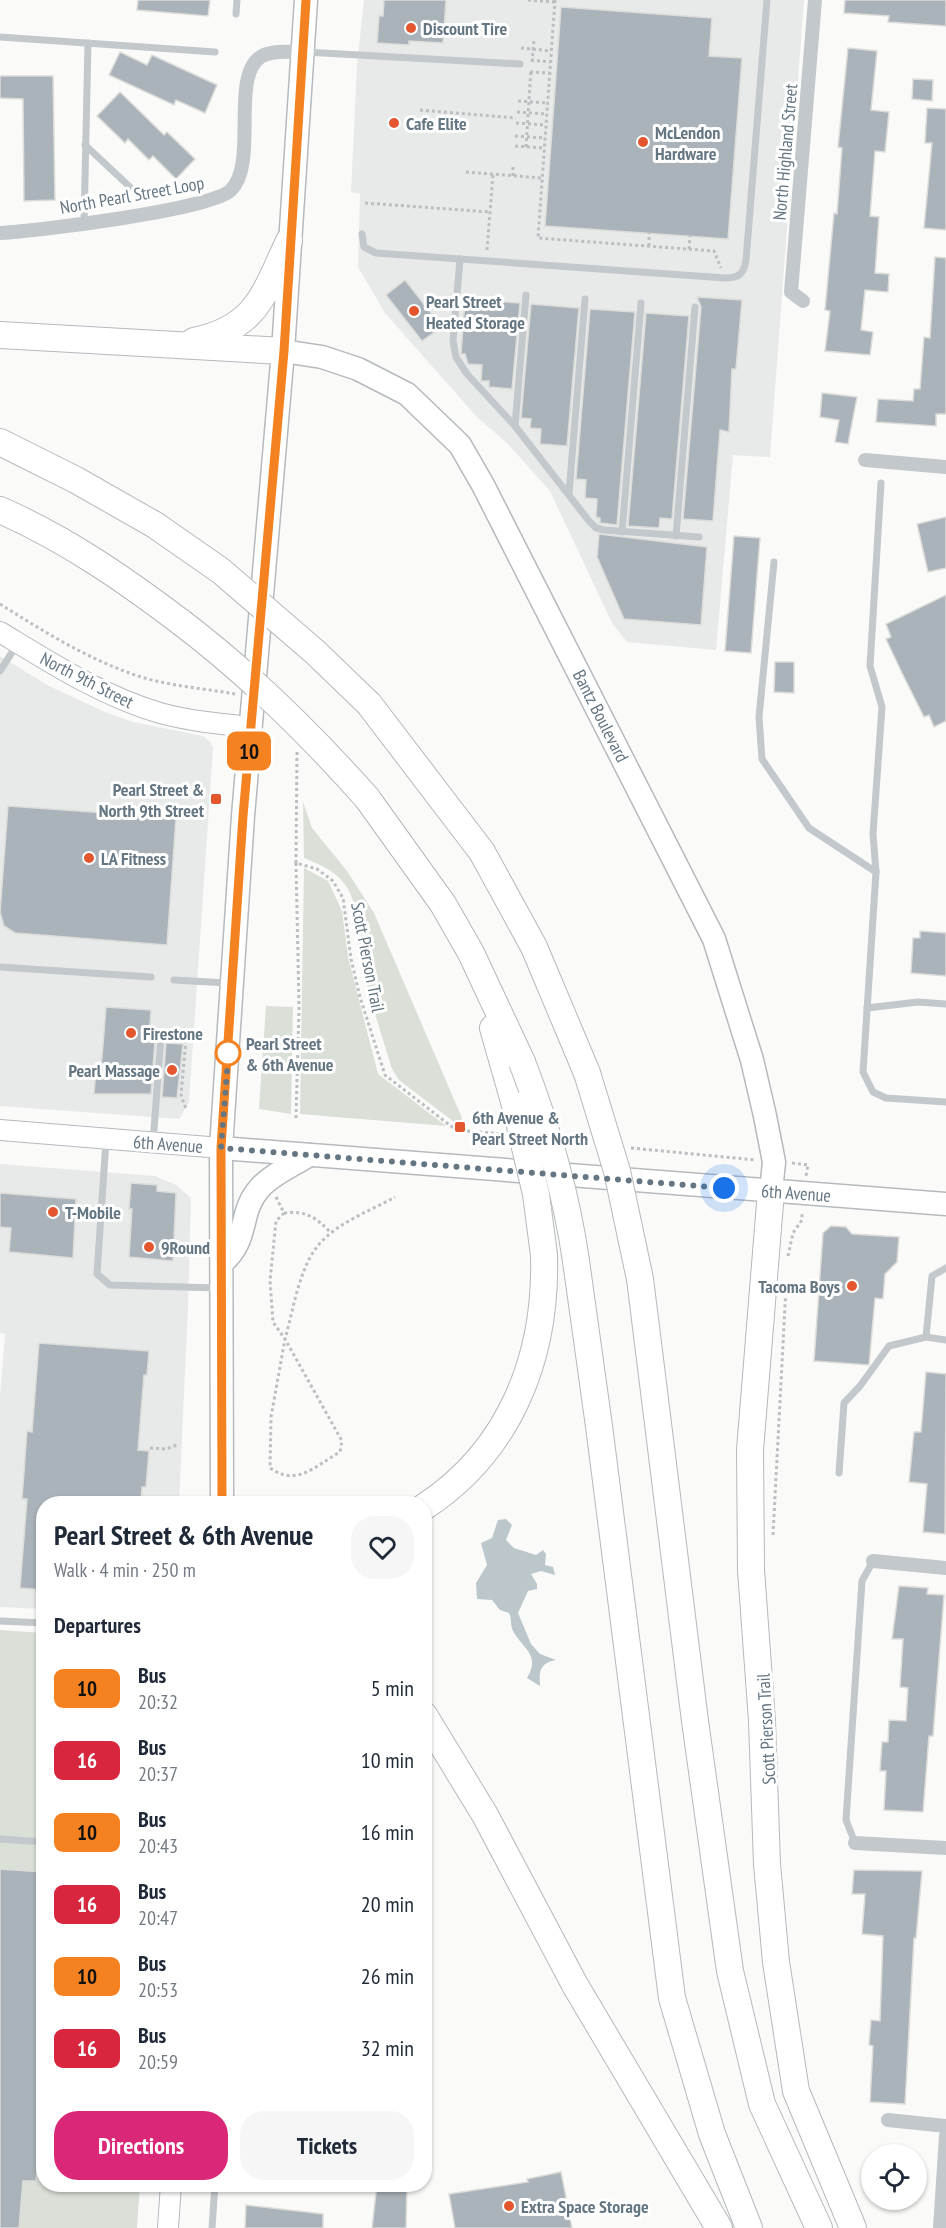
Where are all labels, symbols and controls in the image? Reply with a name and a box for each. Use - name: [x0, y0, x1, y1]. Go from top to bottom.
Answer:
- place label: Discount Tire: [423, 17, 507, 40]
- marker: Discount Tire: [404, 21, 418, 35]
- street label: North Highland Street: [768, 83, 802, 221]
- place label: Cafe Elite: [406, 112, 467, 135]
- marker: Cafe Elite: [387, 116, 401, 130]
- place label: McLendon Hardware: [655, 121, 720, 165]
- marker: McLendon Hardware: [636, 135, 650, 149]
- street label: North Pearl Street Loop: [58, 171, 206, 219]
- place label: Pearl Street Heated Storage: [426, 290, 525, 334]
- marker: Pearl Street Heated Storage: [407, 304, 421, 318]
- street label: North 9th Street: [37, 647, 138, 713]
- street label: Bantz Boulevard: [568, 666, 634, 766]
- line badge: 10: [222, 732, 276, 771]
- text: 10: [239, 738, 259, 765]
- place label: Pearl Street & North 9th Street: [99, 778, 205, 822]
- marker: Pearl Street & North 9th Street: [209, 792, 223, 806]
- place label: LA Fitness: [101, 847, 166, 870]
- marker: LA Fitness: [82, 851, 96, 865]
- street label: Scott Pierson Trail: [346, 900, 390, 1015]
- place label: Firestone: [143, 1022, 203, 1045]
- marker: Firestone: [124, 1026, 138, 1040]
- place label: Pearl Street & 6th Avenue: [246, 1032, 334, 1076]
- marker: Pearl Street & 6th Avenue: [215, 1040, 241, 1066]
- place label: Pearl Massage: [68, 1059, 160, 1082]
- marker: Pearl Massage: [165, 1063, 179, 1077]
- place label: 6th Avenue & Pearl Street North: [472, 1106, 588, 1150]
- marker: 6th Avenue & Pearl Street North: [453, 1120, 467, 1134]
- street label: 6th Avenue: [132, 1130, 204, 1158]
- your location: [709, 1173, 739, 1203]
- street label: 6th Avenue: [760, 1179, 832, 1207]
- place label: T-Mobile: [65, 1201, 121, 1224]
- marker: T-Mobile: [46, 1205, 60, 1219]
- place label: 9Round: [161, 1236, 210, 1259]
- marker: 9Round: [142, 1240, 156, 1254]
- place label: Tacoma Boys: [758, 1275, 840, 1298]
- marker: Tacoma Boys: [845, 1279, 859, 1293]
- text: Pearl Street & 6th Avenue: [54, 1516, 313, 1553]
- button: heart: [351, 1516, 414, 1579]
- text: Walk · 4 min · 250 m: [54, 1557, 196, 1583]
- text: Departures: [54, 1611, 141, 1639]
- text: Bus: [138, 1661, 166, 1689]
- street label: Scott Pierson Trail: [752, 1672, 780, 1785]
- text: 5 min: [371, 1674, 414, 1702]
- text: 10: [77, 1675, 97, 1702]
- text: 20:32: [138, 1689, 178, 1715]
- text: Bus: [138, 1733, 166, 1761]
- text: 10 min: [361, 1746, 414, 1774]
- text: 16: [77, 1747, 97, 1774]
- text: 20:37: [138, 1761, 178, 1787]
- text: Bus: [138, 1805, 166, 1833]
- text: 16 min: [361, 1818, 414, 1846]
- text: 10: [77, 1819, 97, 1846]
- text: 20:43: [138, 1833, 178, 1859]
- text: Bus: [138, 1877, 166, 1905]
- text: 20 min: [361, 1890, 414, 1918]
- text: 16: [77, 1891, 97, 1918]
- text: 20:47: [138, 1905, 178, 1931]
- text: Bus: [138, 1949, 166, 1977]
- text: 26 min: [361, 1962, 414, 1990]
- text: 10: [77, 1963, 97, 1990]
- text: 20:53: [138, 1977, 178, 2003]
- text: Bus: [138, 2021, 166, 2049]
- text: 32 min: [361, 2034, 414, 2062]
- text: 16: [77, 2035, 97, 2062]
- text: 20:59: [138, 2049, 178, 2075]
- button: Directions: [54, 2111, 228, 2180]
- button: Tickets: [240, 2111, 414, 2180]
- map controls: [861, 2144, 927, 2210]
- button: locate: [861, 2144, 927, 2210]
- place label: Extra Space Storage: [521, 2195, 649, 2218]
- marker: Extra Space Storage: [502, 2199, 516, 2213]

